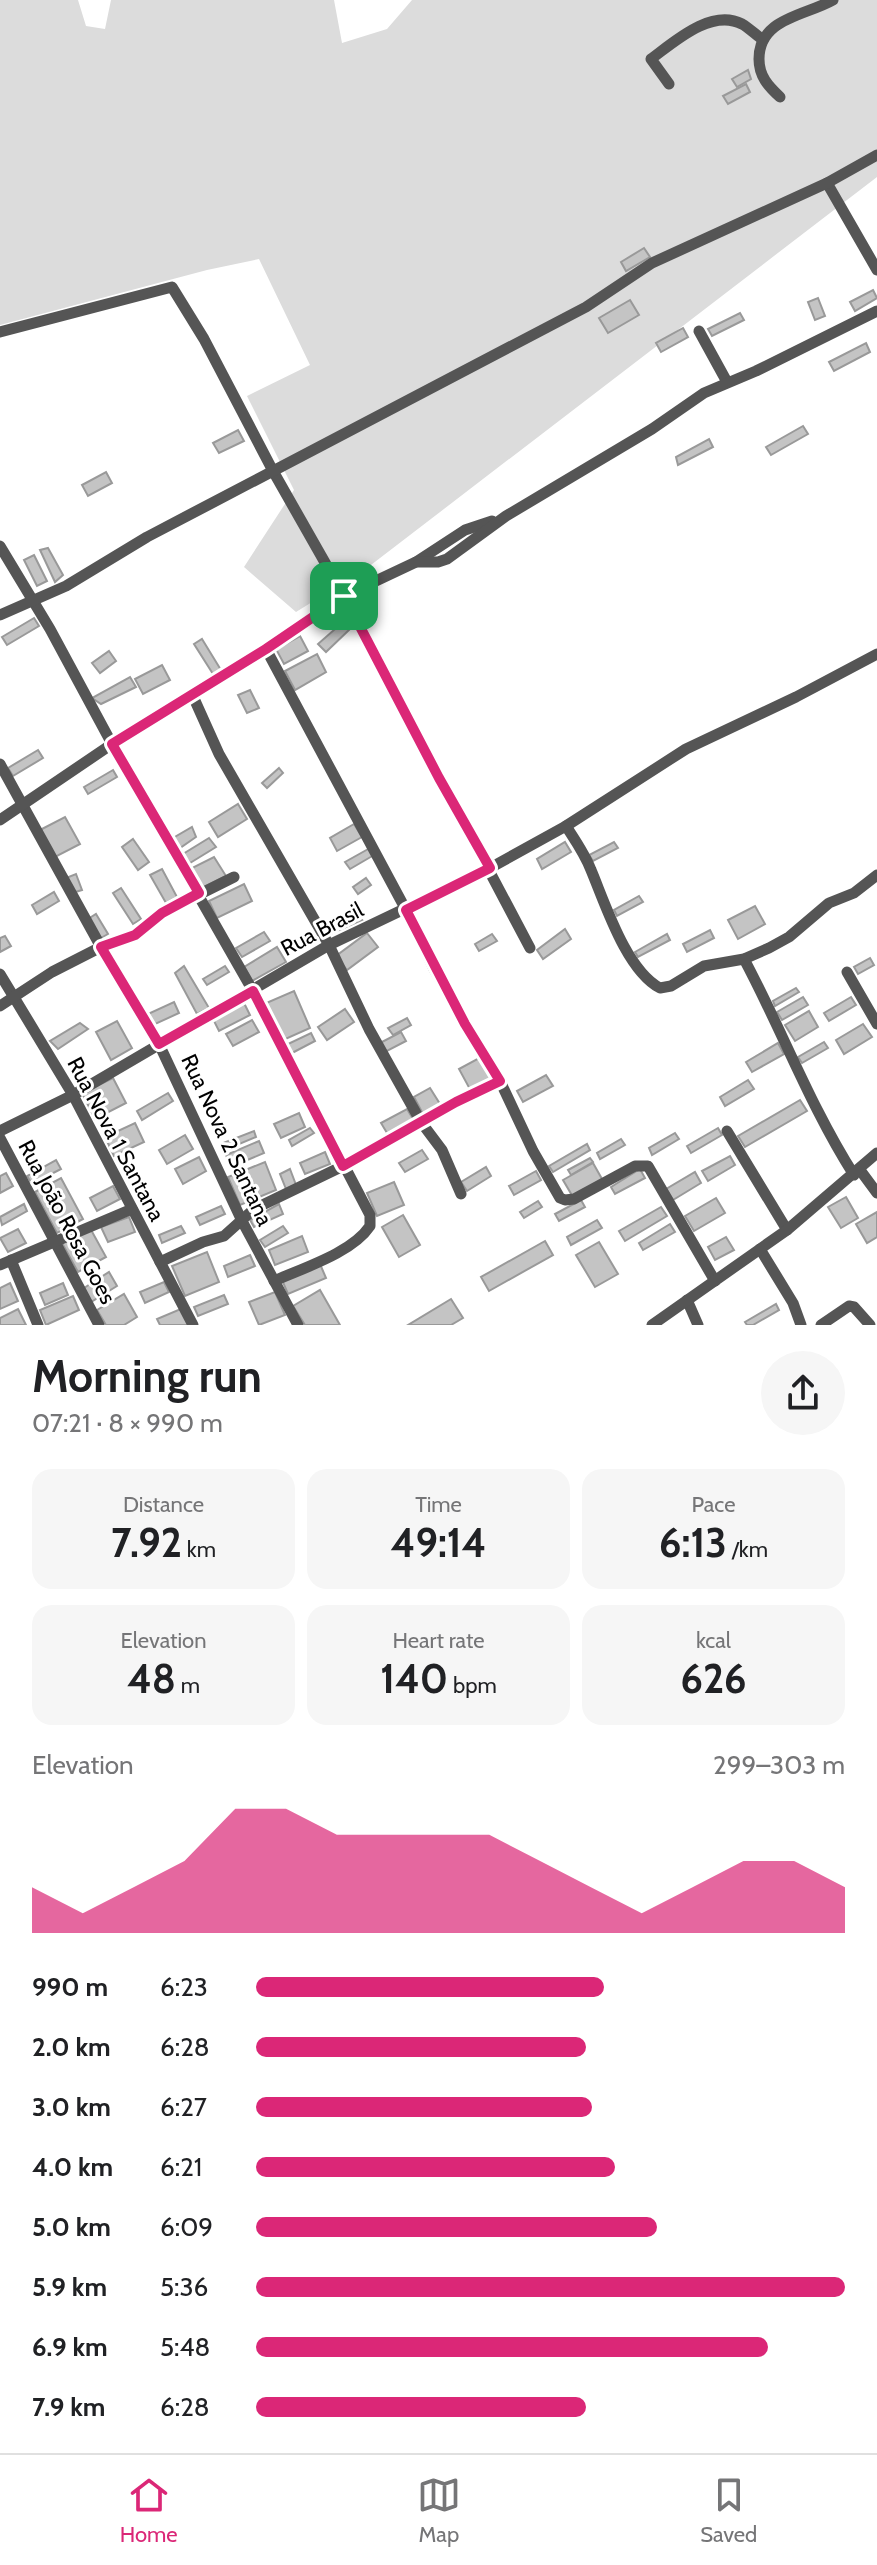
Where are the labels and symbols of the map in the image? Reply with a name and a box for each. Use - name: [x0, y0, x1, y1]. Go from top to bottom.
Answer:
- pin: [310, 562, 378, 630]
- street label: Rua Brasil: [276, 896, 368, 962]
- street label: Rua Nova 2 Santana: [175, 1050, 279, 1230]
- street label: Rua Nova 1 Santana: [61, 1052, 171, 1226]
- street label: Rua João Rosa Goes: [12, 1135, 122, 1309]

